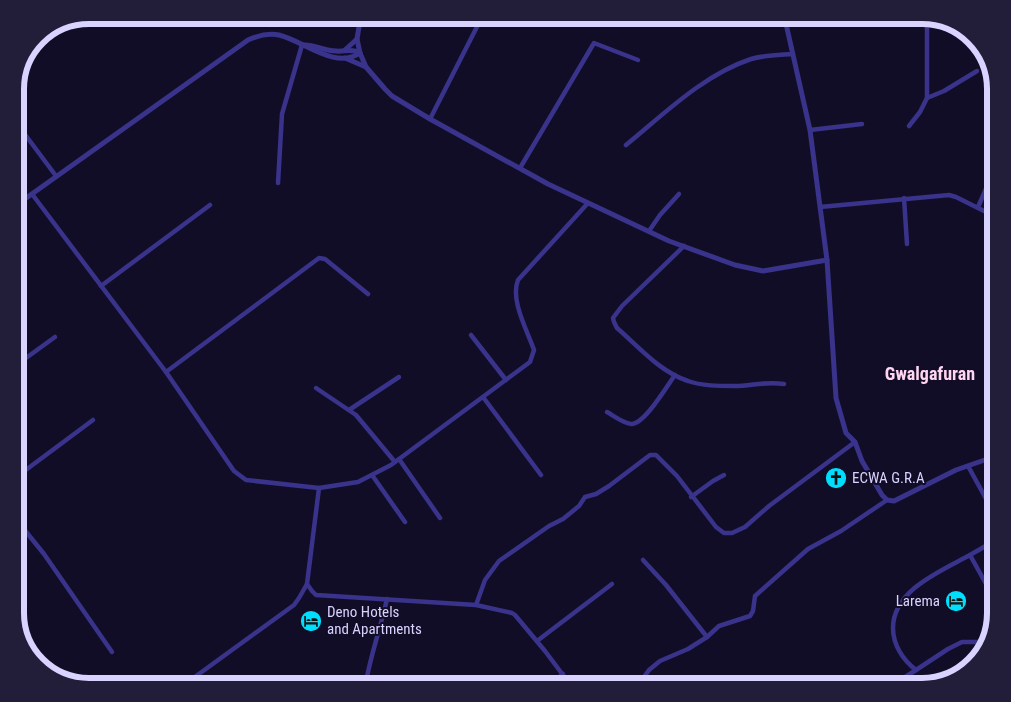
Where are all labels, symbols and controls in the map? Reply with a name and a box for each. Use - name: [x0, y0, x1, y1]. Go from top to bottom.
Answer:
- district label: Gwalgafuran: [885, 363, 975, 384]
- church icon: ECWA G.R.A: [824, 466, 848, 490]
- place label: ECWA G.R.A: [852, 469, 925, 487]
- hotel icon: Larema: [944, 589, 968, 613]
- place label: Larema: [896, 592, 940, 610]
- place label: Deno Hotels and Apartments: [327, 603, 422, 638]
- hotel icon: Deno Hotels and Apartments: [299, 609, 323, 633]

